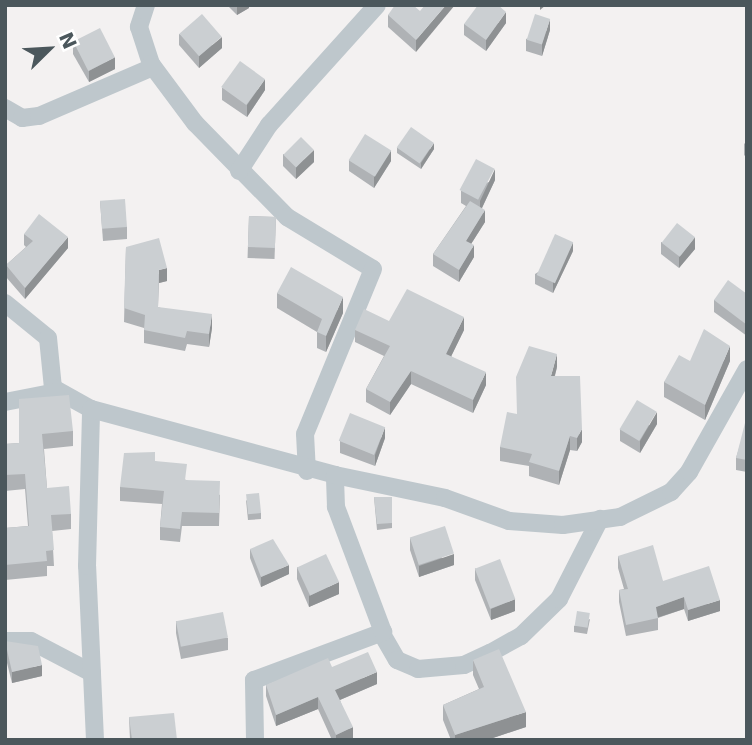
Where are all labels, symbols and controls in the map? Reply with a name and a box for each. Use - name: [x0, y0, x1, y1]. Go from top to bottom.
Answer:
- north arrow: [14, 14, 84, 84]
- text: N: [55, 29, 81, 52]

